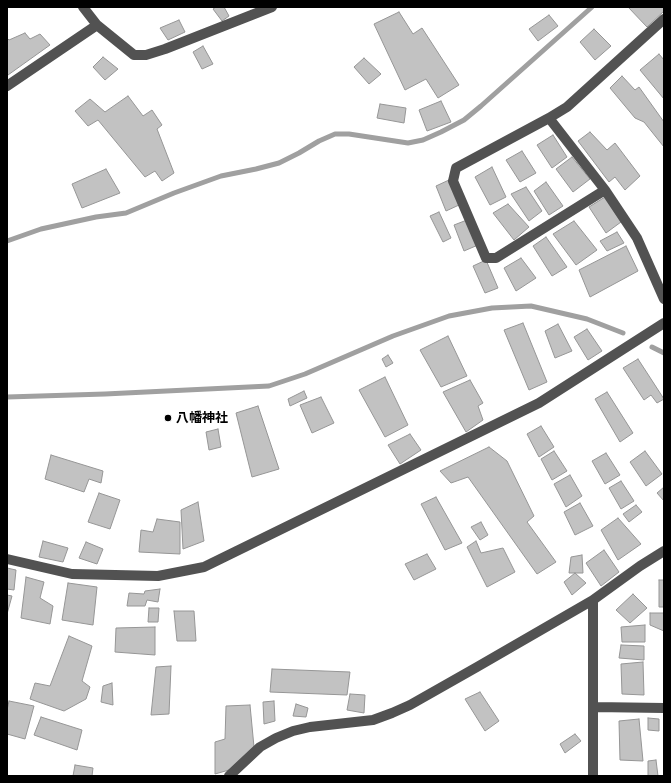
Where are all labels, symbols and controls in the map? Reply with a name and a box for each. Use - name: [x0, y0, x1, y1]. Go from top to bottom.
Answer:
- place label: 八幡神社: [176, 410, 228, 426]
- marker: 八幡神社: [163, 413, 173, 423]

